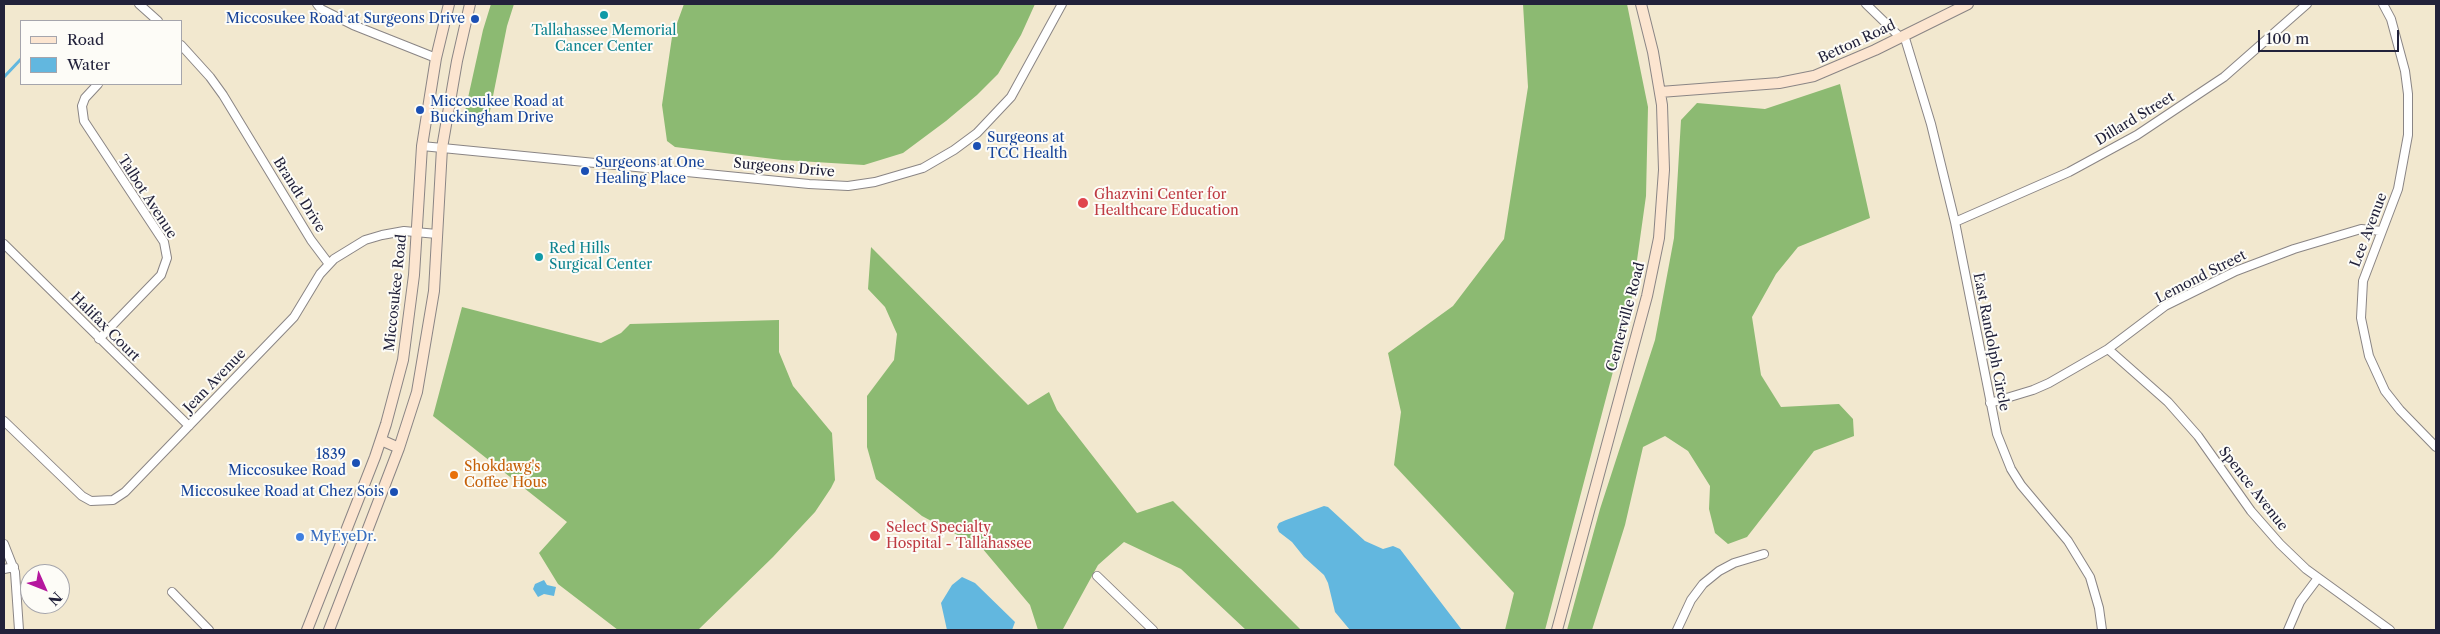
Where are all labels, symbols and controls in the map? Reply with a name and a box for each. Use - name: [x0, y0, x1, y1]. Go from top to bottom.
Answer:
- marker: Tallahassee Memorial Cancer Center: [598, 9, 610, 21]
- place label: Miccosukee Road at Surgeons Drive: [226, 11, 465, 27]
- marker: Miccosukee Road at Surgeons Drive: [469, 13, 481, 25]
- street label: Betton Road: [1816, 17, 1898, 67]
- legend: [20, 20, 182, 85]
- scale bar: [2260, 20, 2401, 52]
- place label: Tallahassee Memorial Cancer Center: [532, 23, 676, 56]
- text: 100 m: [2266, 29, 2309, 48]
- text: Road: [67, 30, 104, 49]
- text: Water: [67, 55, 110, 74]
- street label: Dillard Street: [2093, 89, 2177, 149]
- place label: Miccosukee Road at Buckingham Drive: [430, 94, 564, 126]
- marker: Miccosukee Road at Buckingham Drive: [414, 104, 426, 116]
- place label: Surgeons at TCC Health: [987, 130, 1068, 162]
- marker: Surgeons at TCC Health: [971, 140, 983, 152]
- street label: Talbot Avenue: [114, 152, 180, 242]
- street label: Brandt Drive: [269, 154, 329, 236]
- place label: Surgeons at One Healing Place: [595, 155, 704, 188]
- street label: Surgeons Drive: [733, 155, 835, 181]
- marker: Surgeons at One Healing Place: [579, 165, 591, 177]
- place label: Ghazvini Center for Healthcare Education: [1094, 187, 1239, 220]
- street label: Lee Avenue: [2347, 190, 2391, 270]
- marker: Ghazvini Center for Healthcare Education: [1076, 196, 1090, 210]
- street label: Miccosukee Road: [381, 233, 411, 353]
- place label: Red Hills Surgical Center: [549, 241, 652, 274]
- street label: Lemond Street: [2153, 247, 2249, 307]
- marker: Red Hills Surgical Center: [533, 251, 545, 263]
- street label: Centerville Road: [1603, 261, 1649, 373]
- street label: East Randolph Circle: [1969, 271, 2013, 413]
- street label: Halifax Court: [67, 289, 143, 365]
- street label: Jean Avenue: [180, 346, 250, 416]
- street label: Spence Avenue: [2215, 444, 2291, 534]
- place label: 1839 Miccosukee Road: [228, 447, 346, 480]
- marker: 1839 Miccosukee Road: [350, 457, 362, 469]
- place label: Shokdawg's Coffee Hous: [464, 459, 547, 492]
- marker: Shokdawg's Coffee Hous: [448, 469, 460, 481]
- place label: Miccosukee Road at Chez Sois: [181, 484, 384, 500]
- marker: Miccosukee Road at Chez Sois: [388, 486, 400, 498]
- place label: Select Specialty Hospital - Tallahassee: [886, 520, 1032, 552]
- place label: MyEyeDr.: [310, 529, 377, 545]
- marker: Select Specialty Hospital - Tallahassee: [868, 529, 882, 543]
- marker: MyEyeDr.: [294, 531, 306, 543]
- north arrow: [20, 564, 70, 614]
- text: N: [44, 588, 66, 609]

